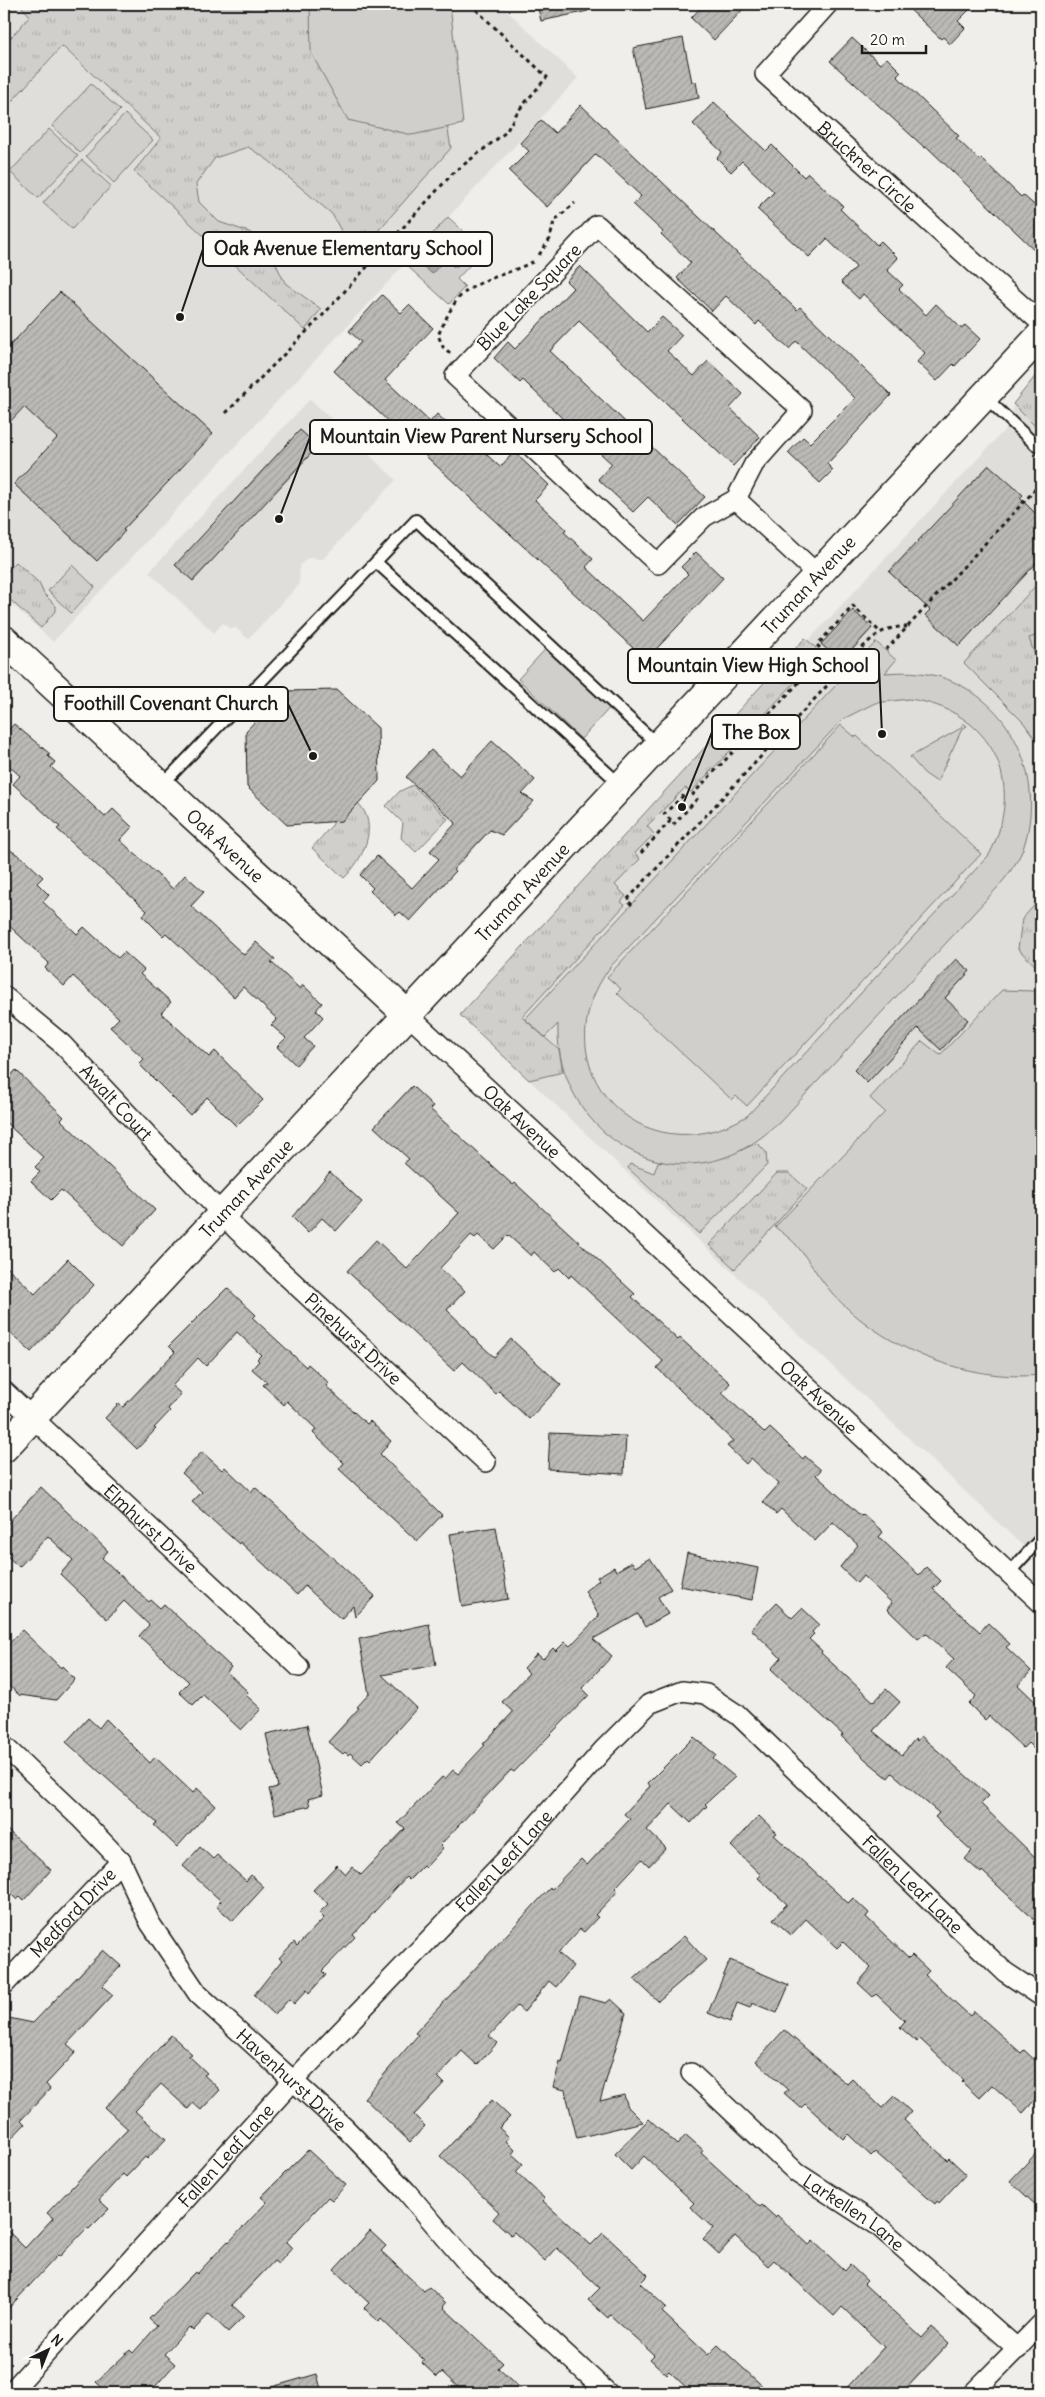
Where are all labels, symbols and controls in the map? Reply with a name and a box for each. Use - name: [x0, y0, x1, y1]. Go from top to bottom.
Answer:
- scale bar: [862, 22, 926, 54]
- text: 20 m: [870, 30, 905, 49]
- street label: Bruckner Circle: [813, 116, 922, 217]
- callout: Oak Avenue Elementary School: [203, 232, 492, 266]
- text: Oak Avenue Elementary School: [214, 236, 482, 260]
- street label: Blue Lake Square: [472, 239, 586, 355]
- callout: Mountain View Parent Nursery School: [310, 420, 652, 454]
- text: Mountain View Parent Nursery School: [320, 424, 642, 448]
- street label: Truman Avenue: [757, 530, 860, 639]
- callout: Mountain View High School: [628, 649, 879, 683]
- text: Mountain View High School: [637, 653, 869, 677]
- callout: Foothill Covenant Church: [54, 687, 288, 721]
- text: Foothill Covenant Church: [64, 691, 278, 715]
- callout: The Box: [712, 715, 800, 749]
- text: The Box: [722, 720, 791, 744]
- street label: Oak Avenue: [182, 804, 269, 887]
- street label: Truman Avenue: [470, 838, 574, 946]
- street label: Awalt Court: [75, 1059, 158, 1145]
- street label: Oak Avenue: [479, 1079, 566, 1163]
- street label: Truman Avenue: [194, 1134, 298, 1243]
- street label: Pinehurst Drive: [300, 1288, 407, 1389]
- street label: Oak Avenue: [775, 1355, 863, 1439]
- street label: Elmhurst Drive: [99, 1479, 202, 1578]
- street label: Fallen Leaf Lane: [450, 1805, 557, 1917]
- street label: Fallen Leaf Lane: [858, 1830, 968, 1938]
- street label: Medford Drive: [25, 1862, 121, 1962]
- street label: Havenhurst Drive: [232, 2023, 352, 2136]
- street label: Fallen Leaf Lane: [173, 2099, 278, 2212]
- street label: Larkellen Lane: [799, 2169, 910, 2256]
- north arrow: [22, 2324, 72, 2374]
- text: N: [47, 2331, 67, 2350]

